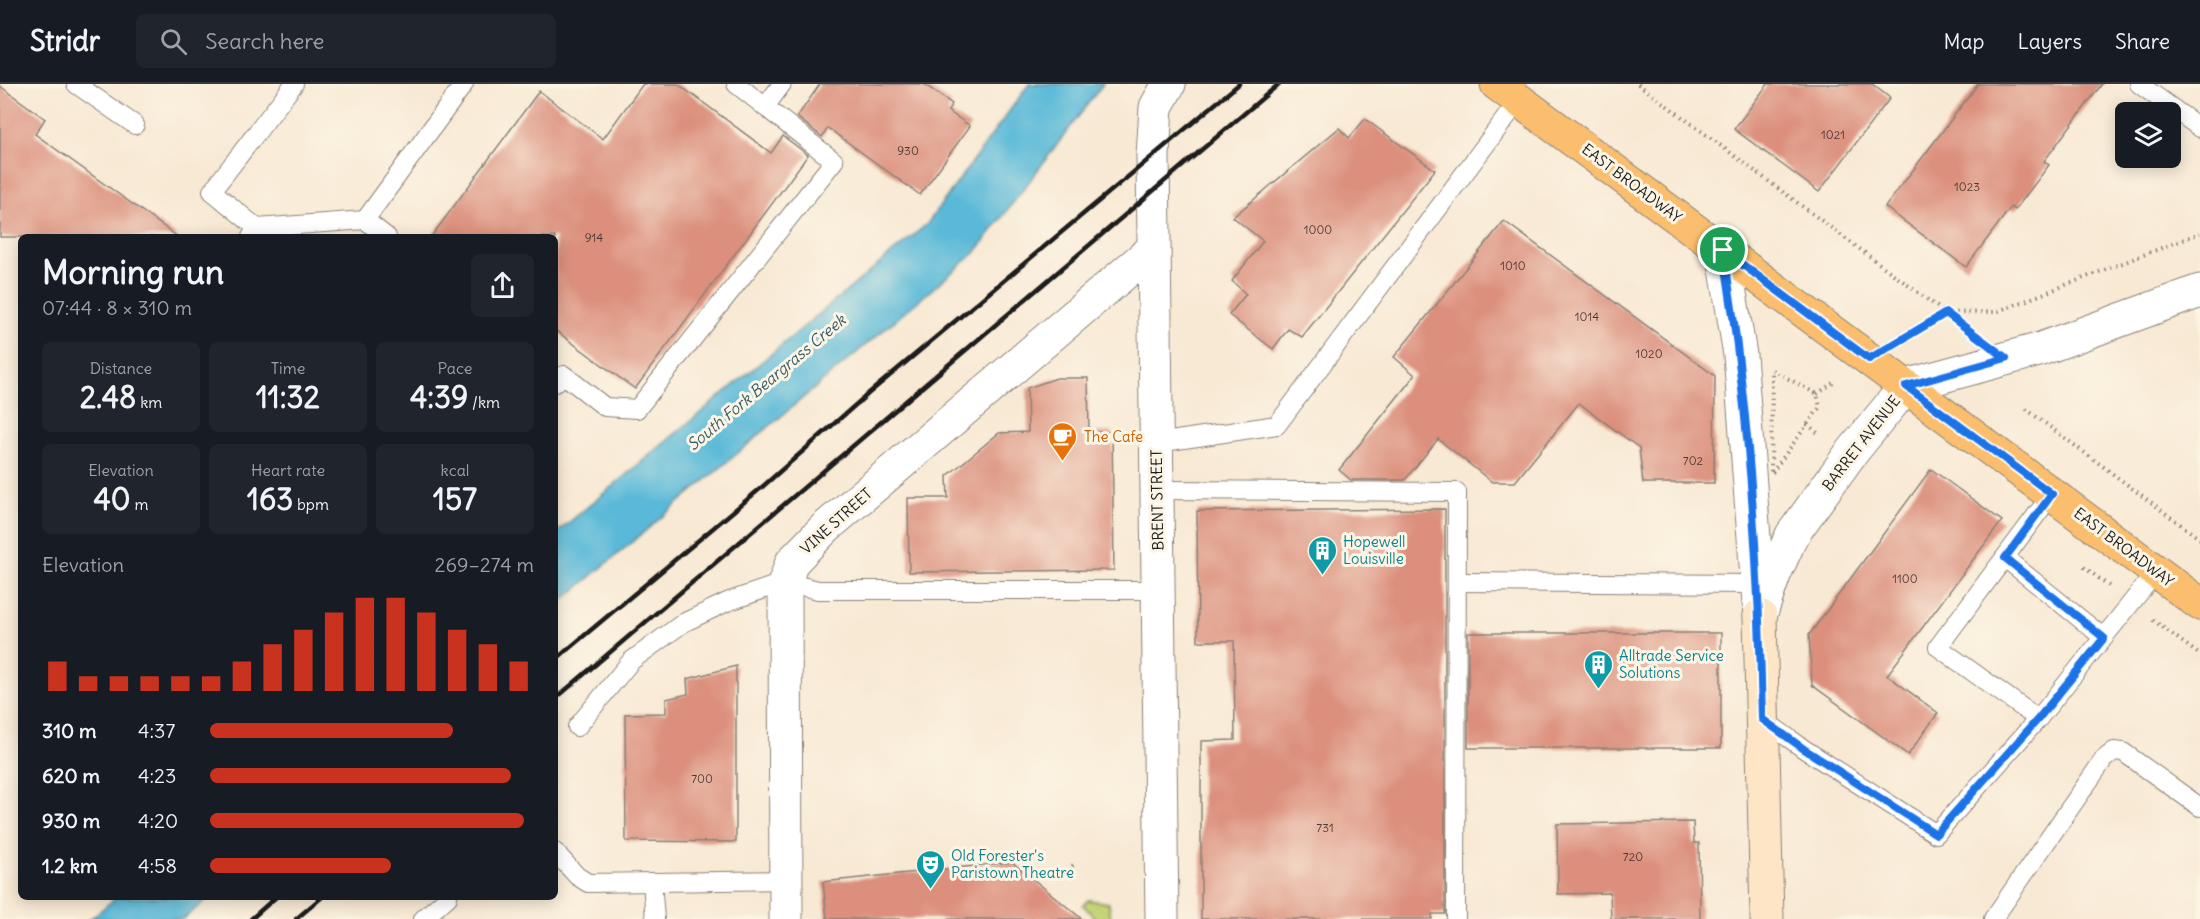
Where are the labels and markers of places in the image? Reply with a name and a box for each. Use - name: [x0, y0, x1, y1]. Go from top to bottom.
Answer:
- pin: [1697, 224, 1748, 275]
- cafe icon: The Cafe: [1047, 420, 1079, 462]
- place label: The Cafe: [1084, 427, 1143, 446]
- place label: Hopewell Louisville: [1343, 532, 1405, 568]
- building icon: Hopewell Louisville: [1306, 534, 1338, 576]
- place label: Alltrade Service Solutions: [1619, 646, 1724, 682]
- building icon: Alltrade Service Solutions: [1582, 648, 1614, 690]
- place label: Old Forester's Paristown Theatre: [951, 846, 1074, 882]
- theatre icon: Old Forester's Paristown Theatre: [914, 848, 946, 890]

